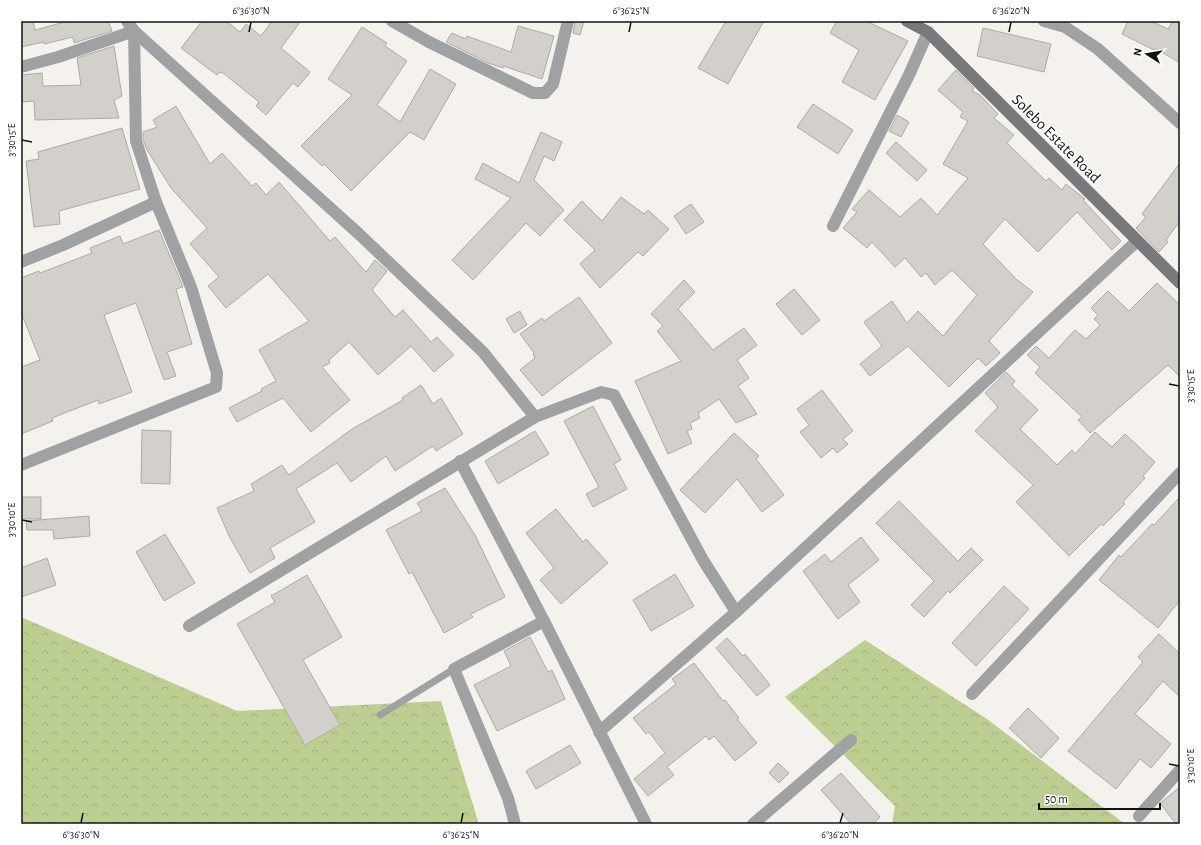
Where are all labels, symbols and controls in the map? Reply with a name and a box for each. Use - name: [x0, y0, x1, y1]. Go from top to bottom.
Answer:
- text: 6°36'30"N: [232, 6, 270, 16]
- text: 6°36'25"N: [613, 6, 649, 16]
- text: 6°36'20"N: [992, 6, 1030, 16]
- north arrow: [1127, 34, 1167, 74]
- text: N: [1132, 47, 1144, 57]
- street label: Solebo Estate Road: [1009, 91, 1104, 186]
- text: 3°30'15"E: [7, 123, 17, 157]
- text: 3°30'15"E: [1186, 369, 1196, 403]
- text: 3°30'10"E: [7, 503, 17, 537]
- text: 3°30'10"E: [1186, 749, 1196, 783]
- scale bar: [1039, 785, 1160, 811]
- text: 50 m: [1045, 793, 1068, 805]
- text: 6°36'30"N: [62, 830, 100, 840]
- text: 6°36'25"N: [443, 830, 479, 840]
- text: 6°36'20"N: [821, 830, 859, 840]

